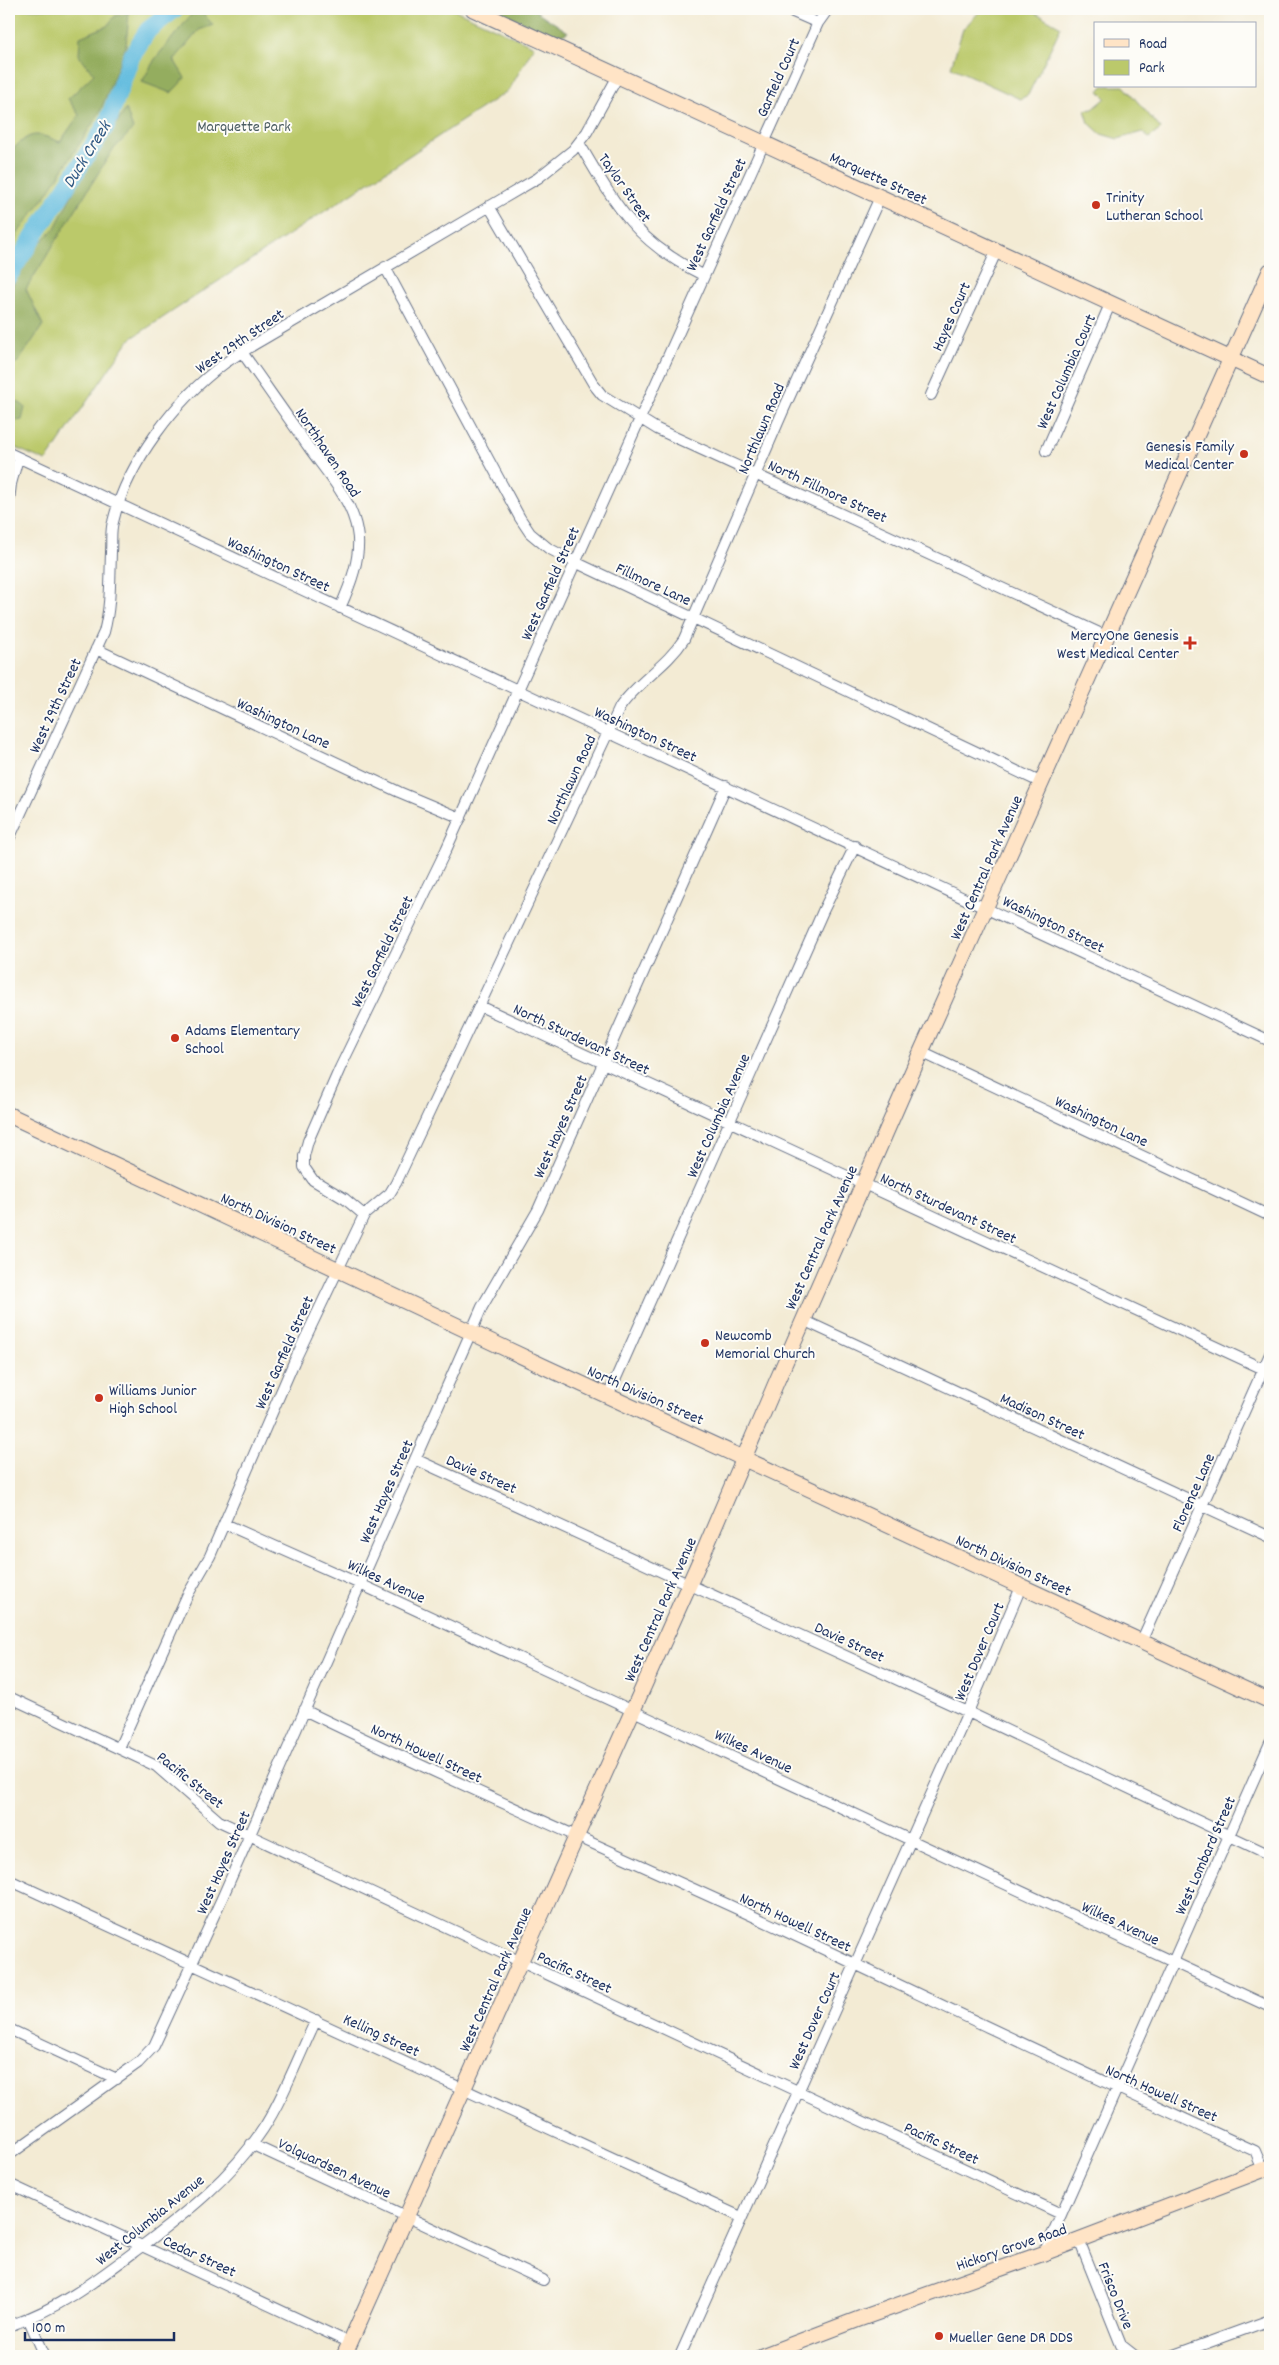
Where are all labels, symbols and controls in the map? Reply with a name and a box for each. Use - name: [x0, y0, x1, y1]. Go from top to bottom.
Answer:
- legend: [1094, 22, 1256, 88]
- text: Road: [1139, 34, 1167, 56]
- street label: Garfield Court: [752, 35, 807, 121]
- text: Park: [1139, 58, 1165, 80]
- water label: Duck Creek: [58, 116, 119, 194]
- park label: Marquette Park: [197, 116, 291, 139]
- street label: Marquette Street: [825, 147, 931, 212]
- street label: Taylor Street: [592, 149, 656, 228]
- street label: West Garfield Street: [681, 155, 754, 275]
- place label: Trinity Lutheran School: [1106, 187, 1203, 228]
- marker: Trinity Lutheran School: [1090, 199, 1102, 211]
- street label: Hayes Court: [927, 279, 978, 355]
- street label: West 29th Street: [191, 304, 289, 380]
- street label: West Columbia Court: [1032, 311, 1103, 433]
- street label: Northlawn Road: [733, 380, 792, 478]
- street label: Northhaven Road: [288, 404, 365, 503]
- place label: Genesis Family Medical Center: [1145, 436, 1235, 477]
- marker: Genesis Family Medical Center: [1238, 448, 1250, 460]
- street label: North Fillmore Street: [764, 455, 890, 530]
- street label: West Garfield Street: [516, 523, 587, 645]
- street label: Washington Street: [223, 531, 333, 599]
- street label: Fillmore Lane: [611, 558, 694, 613]
- place label: MercyOne Genesis West Medical Center: [1057, 625, 1179, 666]
- marker: MercyOne Genesis West Medical Center: [1183, 636, 1197, 650]
- street label: West 29th Street: [24, 655, 88, 757]
- street label: Washington Lane: [232, 693, 333, 756]
- street label: Washington Street: [590, 701, 700, 769]
- street label: Northlawn Road: [541, 731, 603, 829]
- street label: West Central Park Avenue: [945, 792, 1030, 944]
- street label: Washington Street: [998, 891, 1108, 960]
- street label: West Garfield Street: [346, 892, 420, 1012]
- street label: North Sturdevant Street: [509, 999, 653, 1082]
- place label: Adams Elementary School: [185, 1020, 300, 1061]
- marker: Adams Elementary School: [169, 1032, 181, 1044]
- street label: West Columbia Avenue: [682, 1050, 757, 1182]
- street label: West Hayes Street: [528, 1072, 594, 1182]
- street label: Washington Lane: [1050, 1091, 1151, 1154]
- street label: West Central Park Avenue: [780, 1162, 865, 1314]
- street label: North Sturdevant Street: [876, 1168, 1020, 1251]
- street label: North Division Street: [216, 1187, 340, 1261]
- street label: West Garfield Street: [250, 1292, 321, 1414]
- place label: Newcomb Memorial Church: [715, 1325, 815, 1366]
- marker: Newcomb Memorial Church: [699, 1337, 711, 1349]
- street label: North Division Street: [583, 1360, 707, 1432]
- place label: Williams Junior High School: [109, 1380, 197, 1421]
- street label: Madison Street: [996, 1388, 1088, 1447]
- marker: Williams Junior High School: [93, 1392, 105, 1404]
- street label: West Hayes Street: [354, 1437, 420, 1547]
- street label: Davie Street: [442, 1450, 520, 1501]
- street label: Florence Lane: [1167, 1450, 1222, 1536]
- street label: North Division Street: [951, 1529, 1075, 1603]
- street label: West Central Park Avenue: [619, 1534, 704, 1686]
- street label: Wilkes Avenue: [343, 1554, 429, 1610]
- street label: West Dover Court: [949, 1599, 1011, 1705]
- street label: Davie Street: [810, 1617, 888, 1670]
- street label: North Howell Street: [366, 1718, 486, 1790]
- street label: Wilkes Avenue: [710, 1724, 796, 1780]
- street label: Pacific Street: [151, 1747, 228, 1815]
- street label: West Lombard Street: [1170, 1793, 1243, 1919]
- street label: West Hayes Street: [191, 1808, 257, 1918]
- street label: North Howell Street: [735, 1887, 855, 1959]
- street label: Wilkes Avenue: [1077, 1896, 1163, 1952]
- street label: West Central Park Avenue: [454, 1904, 539, 2056]
- street label: Pacific Street: [533, 1946, 615, 2001]
- street label: West Dover Court: [783, 1968, 847, 2074]
- street label: Kelling Street: [339, 2009, 423, 2064]
- street label: North Howell Street: [1101, 2059, 1221, 2129]
- street label: Pacific Street: [900, 2117, 982, 2172]
- street label: Volquardsen Avenue: [274, 2133, 394, 2206]
- street label: West Columbia Avenue: [91, 2170, 210, 2272]
- street label: Hickory Grove Road: [953, 2219, 1070, 2278]
- street label: Cedar Street: [159, 2230, 239, 2284]
- street label: Frisco Drive: [1091, 2259, 1139, 2333]
- scale bar: [25, 2310, 174, 2342]
- text: 100 m: [32, 2318, 65, 2340]
- place label: Mueller Gene DR DDS: [949, 2327, 1073, 2350]
- marker: Mueller Gene DR DDS: [933, 2330, 945, 2342]

